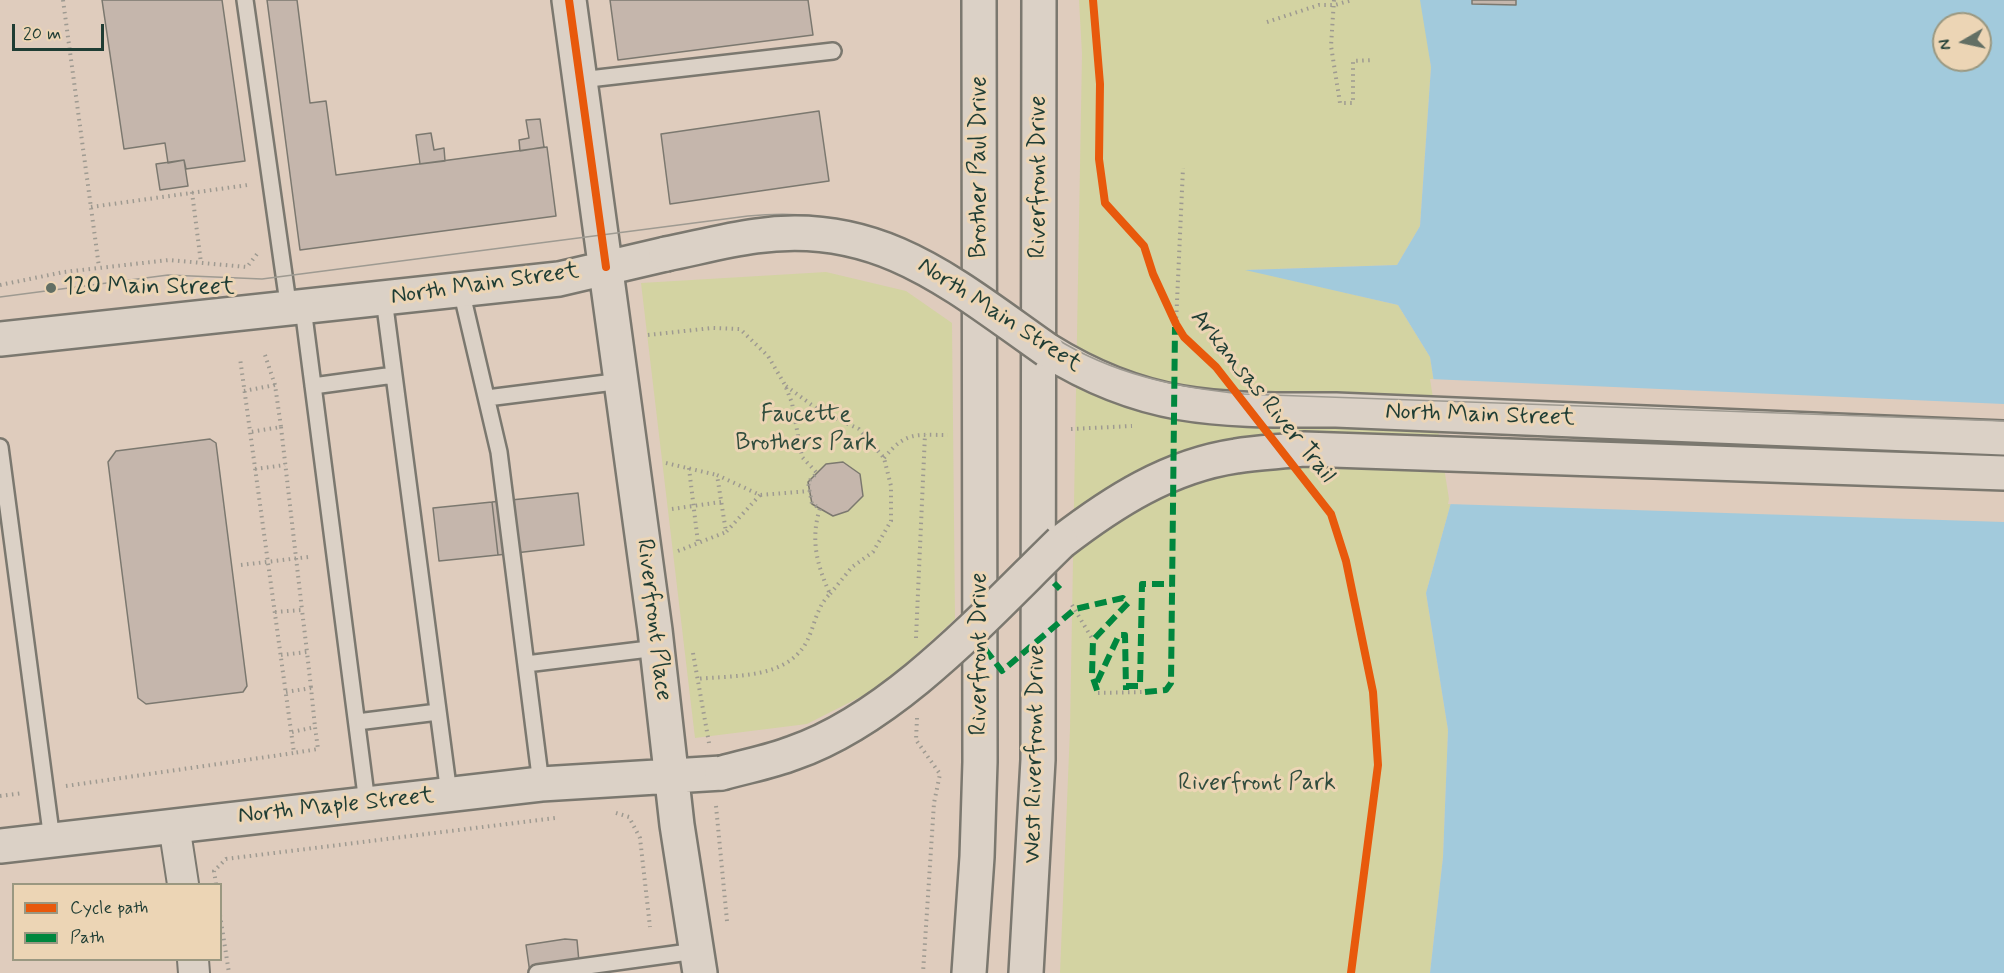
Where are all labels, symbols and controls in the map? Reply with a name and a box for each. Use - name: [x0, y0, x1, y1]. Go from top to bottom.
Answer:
- scale bar: [15, 12, 106, 50]
- north arrow: [1932, 12, 1992, 72]
- text: 20 m: [23, 22, 61, 46]
- text: N: [1934, 38, 1957, 51]
- street label: Brother Paul Drive: [966, 76, 994, 258]
- street label: Riverfront Drive: [1025, 96, 1053, 258]
- street label: North Main Street: [912, 252, 1086, 380]
- street label: North Main Street: [389, 258, 581, 312]
- place label: 120 Main Street: [63, 274, 235, 302]
- marker: 120 Main Street: [44, 281, 58, 295]
- street label: Arkansas River Trail: [1183, 304, 1341, 490]
- street label: North Main Street: [1385, 398, 1575, 434]
- park label: Faucette Brothers Park: [735, 402, 877, 458]
- street label: Riverfront Place: [629, 537, 677, 703]
- street label: Riverfront Drive: [966, 573, 994, 735]
- street label: West Riverfront Drive: [1020, 644, 1052, 864]
- park label: Riverfront Park: [1178, 770, 1336, 798]
- street label: North Maple Street: [236, 782, 436, 832]
- legend: [12, 883, 222, 961]
- text: Cycle path: [70, 896, 148, 920]
- text: Path: [70, 926, 105, 950]

